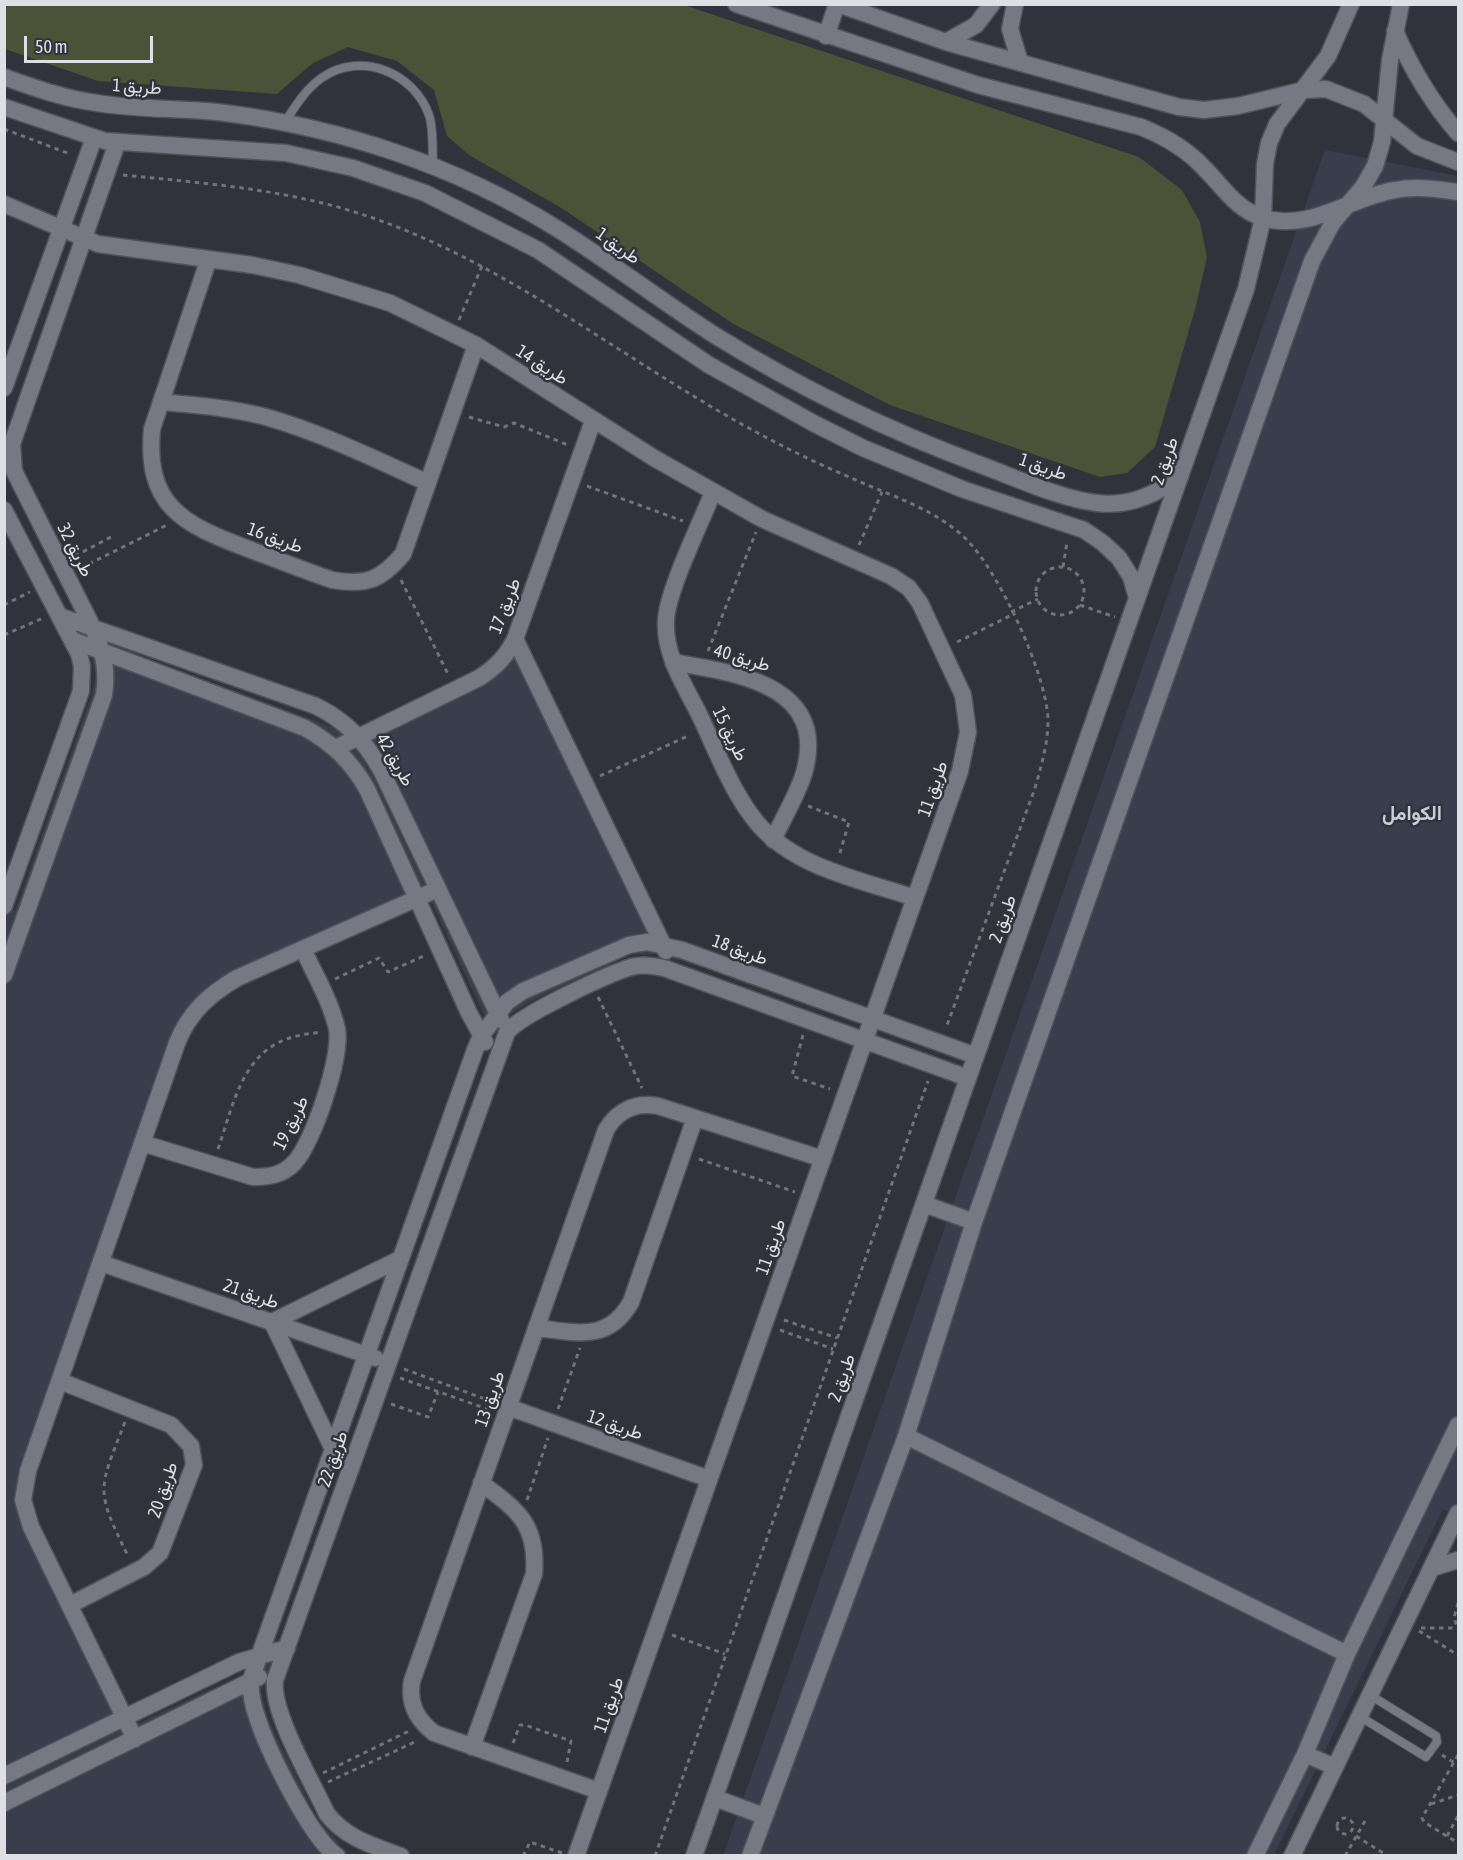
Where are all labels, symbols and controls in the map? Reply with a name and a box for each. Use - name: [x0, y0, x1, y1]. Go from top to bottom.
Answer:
- scale bar: [27, 24, 156, 62]
- text: 50 m: [35, 36, 67, 57]
- street label: طريق 1: [112, 75, 162, 99]
- street label: طريق 1: [592, 223, 644, 269]
- street label: طريق 14: [512, 340, 572, 390]
- street label: طريق 2: [1147, 434, 1183, 488]
- street label: طريق 1: [1016, 449, 1070, 485]
- street label: طريق 16: [244, 518, 306, 558]
- street label: طريق 32: [52, 519, 98, 581]
- street label: طريق 17: [485, 575, 525, 637]
- street label: طريق 40: [711, 640, 773, 676]
- street label: طريق 15: [708, 703, 752, 765]
- street label: طريق 42: [371, 730, 419, 790]
- street label: طريق 11: [913, 758, 953, 820]
- district label: الكوامل: [1382, 802, 1442, 826]
- street label: طريق 2: [985, 892, 1021, 946]
- street label: طريق 18: [709, 930, 771, 970]
- street label: طريق 19: [269, 1092, 313, 1154]
- street label: طريق 11: [751, 1216, 791, 1278]
- street label: طريق 21: [220, 1274, 282, 1314]
- street label: طريق 2: [824, 1351, 860, 1405]
- street label: طريق 13: [470, 1368, 510, 1430]
- street label: طريق 12: [584, 1405, 646, 1445]
- street label: طريق 22: [313, 1428, 353, 1490]
- street label: طريق 20: [143, 1459, 183, 1521]
- street label: طريق 11: [589, 1674, 629, 1736]

